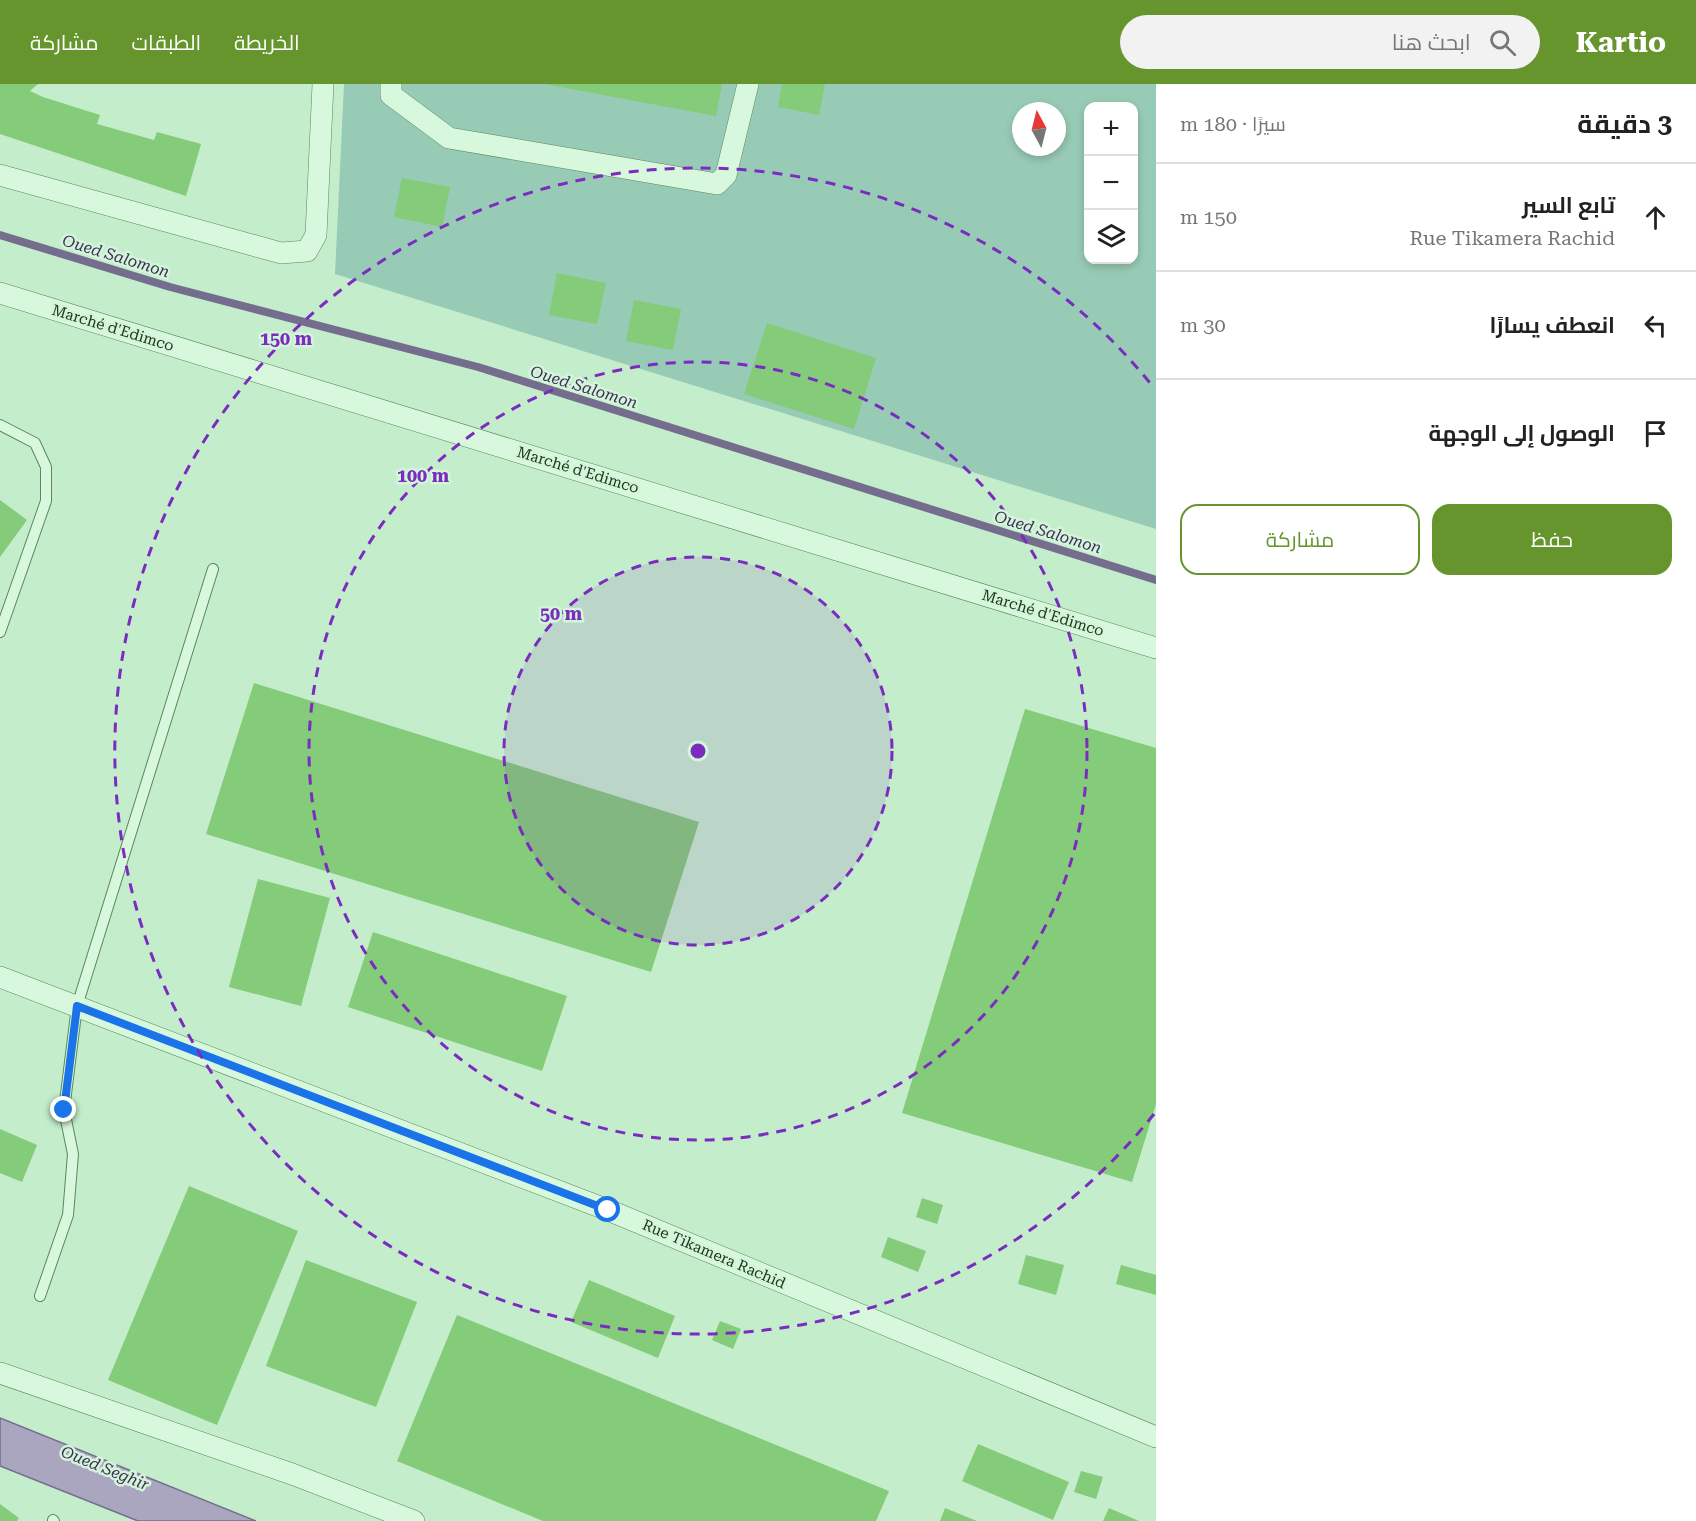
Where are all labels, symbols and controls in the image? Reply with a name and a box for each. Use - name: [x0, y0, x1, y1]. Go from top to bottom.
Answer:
- search box: [1120, 15, 1540, 69]
- icon: search: [1486, 26, 1519, 59]
- text: Kartio: [1576, 26, 1666, 59]
- text: ابحث هنا: [1392, 30, 1471, 55]
- text: مشاركة: [30, 31, 99, 55]
- text: الطبقات: [132, 31, 201, 55]
- text: الخريطة: [234, 31, 300, 55]
- north arrow: [1012, 102, 1066, 156]
- map controls: [1084, 102, 1138, 264]
- button: +: [1084, 102, 1138, 156]
- text: 3 دقيقة: [1577, 109, 1672, 139]
- text: سيرًا · 180 m: [1180, 112, 1286, 136]
- button: −: [1084, 156, 1138, 210]
- text: تابع السير: [1522, 193, 1615, 218]
- icon: ahead: [1639, 201, 1672, 234]
- text: 150 m: [1180, 205, 1237, 229]
- button: layers: [1084, 210, 1138, 264]
- text: Rue Tikamera Rachid: [1410, 226, 1615, 250]
- water label: Oued Salomon: [60, 231, 172, 281]
- street label: Marché d'Edimco: [50, 301, 176, 355]
- icon: left: [1639, 309, 1672, 342]
- text: 30 m: [1180, 313, 1226, 337]
- text: انعطف يسارًا: [1489, 313, 1615, 338]
- text: 150 m: [260, 328, 313, 349]
- water label: Oued Salomon: [528, 362, 640, 412]
- icon: arrive: [1639, 417, 1672, 450]
- text: الوصول إلى الوجهة: [1429, 421, 1615, 446]
- street label: Marché d'Edimco: [515, 443, 641, 497]
- text: 100 m: [397, 465, 450, 486]
- button: مشاركة: [1180, 504, 1420, 575]
- button: حفظ: [1432, 504, 1672, 575]
- water label: Oued Salomon: [992, 507, 1104, 557]
- street label: Marché d'Edimco: [980, 586, 1106, 640]
- text: 50 m: [540, 603, 583, 624]
- centre of rings: [688, 741, 708, 761]
- route end: [50, 1096, 76, 1122]
- route start: [594, 1196, 620, 1222]
- street label: Rue Tikamera Rachid: [640, 1216, 789, 1293]
- water label: Oued Seghir: [58, 1442, 152, 1494]

